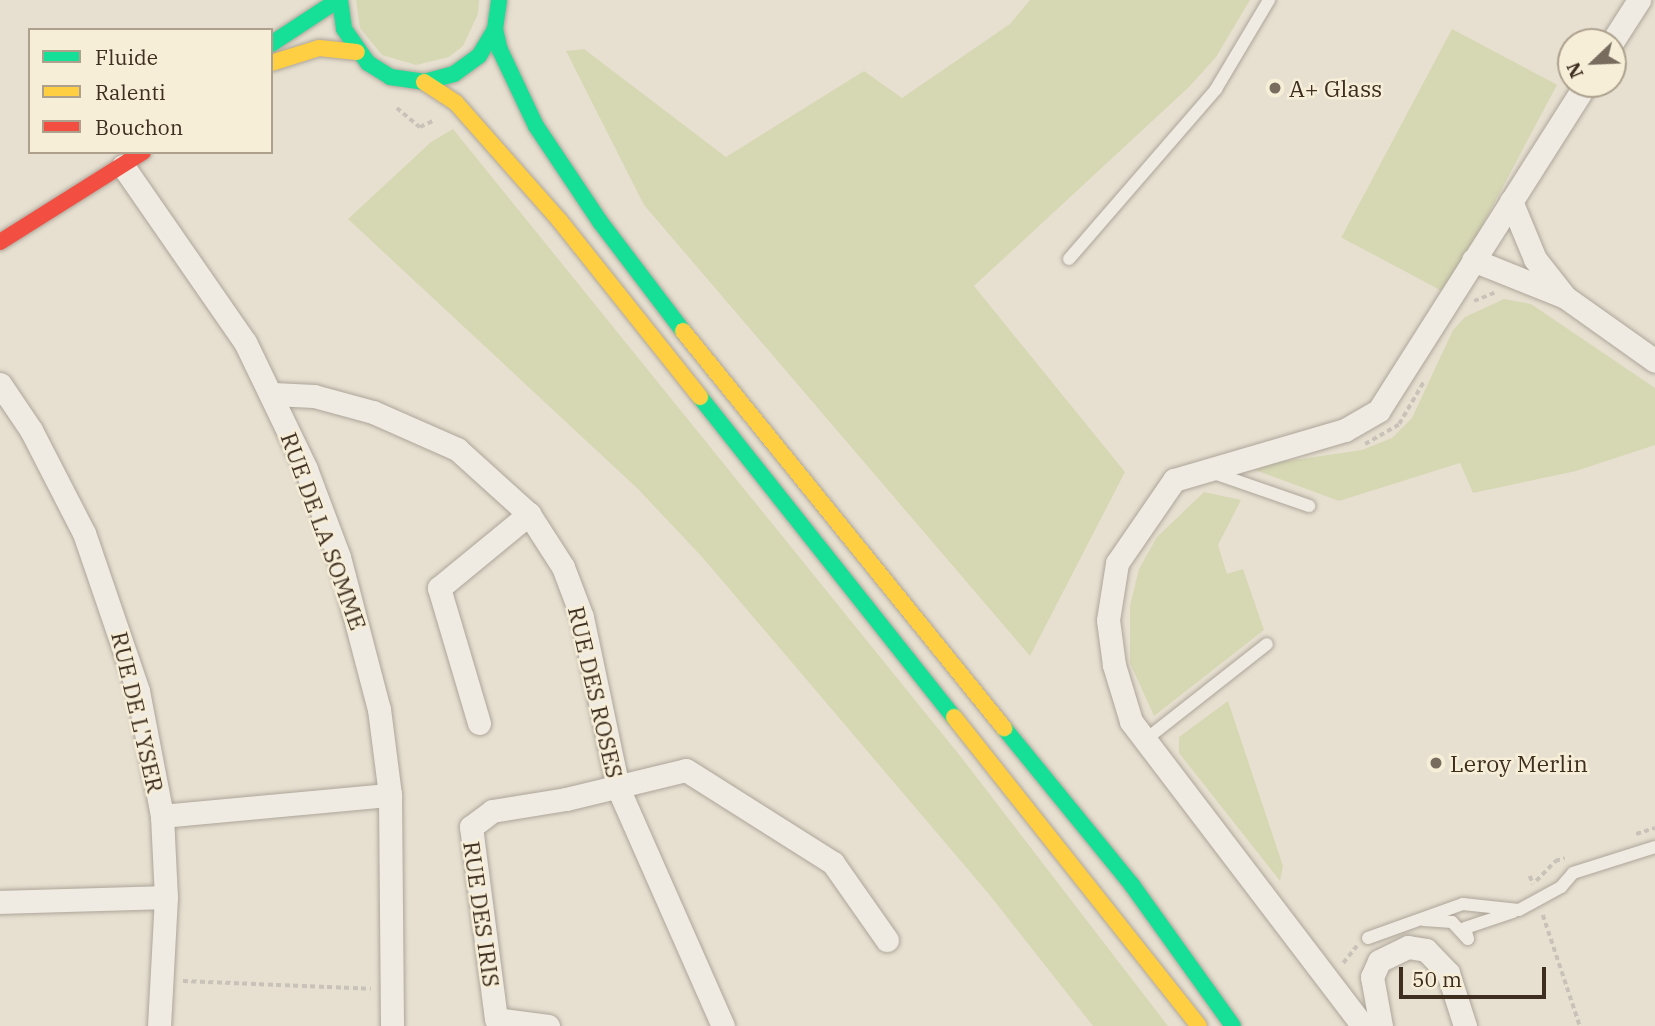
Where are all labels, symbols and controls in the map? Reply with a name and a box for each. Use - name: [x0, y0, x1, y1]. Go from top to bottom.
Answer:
- legend: [28, 28, 273, 154]
- north arrow: [1557, 28, 1627, 98]
- text: Fluide: [95, 43, 158, 71]
- text: N: [1561, 59, 1588, 82]
- place label: A+ Glass: [1289, 74, 1382, 102]
- text: Ralenti: [95, 78, 166, 106]
- marker: A+ Glass: [1267, 80, 1283, 96]
- text: Bouchon: [95, 113, 183, 141]
- street label: RUE DE LA SOMME: [275, 428, 373, 634]
- street label: RUE DES ROSES: [563, 603, 629, 781]
- street label: RUE DE L'YSER: [106, 629, 170, 795]
- place label: Leroy Merlin: [1450, 749, 1588, 777]
- marker: Leroy Merlin: [1428, 755, 1444, 771]
- street label: RUE DES IRIS: [458, 839, 506, 989]
- scale bar: [1403, 953, 1550, 997]
- text: 50 m: [1412, 965, 1462, 993]

